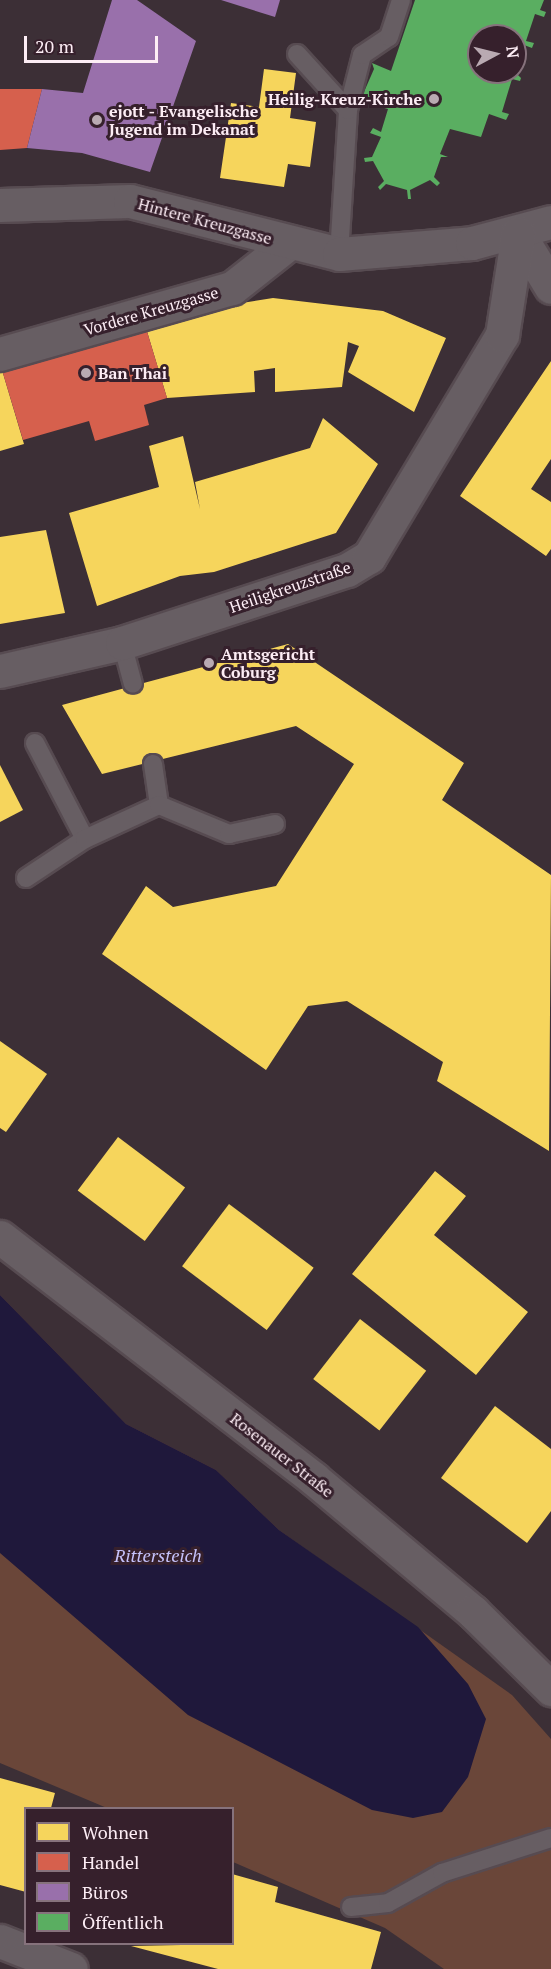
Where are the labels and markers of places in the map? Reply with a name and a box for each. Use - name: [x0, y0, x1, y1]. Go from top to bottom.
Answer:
- place label: Heilig-Kreuz-Kirche: [268, 89, 422, 109]
- marker: Heilig-Kreuz-Kirche: [427, 92, 441, 106]
- place label: ejott - Evangelische Jugend im Dekanat: [109, 101, 260, 139]
- marker: ejott - Evangelische Jugend im Dekanat: [90, 113, 104, 127]
- place label: Ban Thai: [98, 363, 167, 383]
- marker: Ban Thai: [79, 366, 93, 380]
- place label: Amtsgericht Coburg: [221, 644, 315, 682]
- marker: Amtsgericht Coburg: [202, 656, 216, 670]

